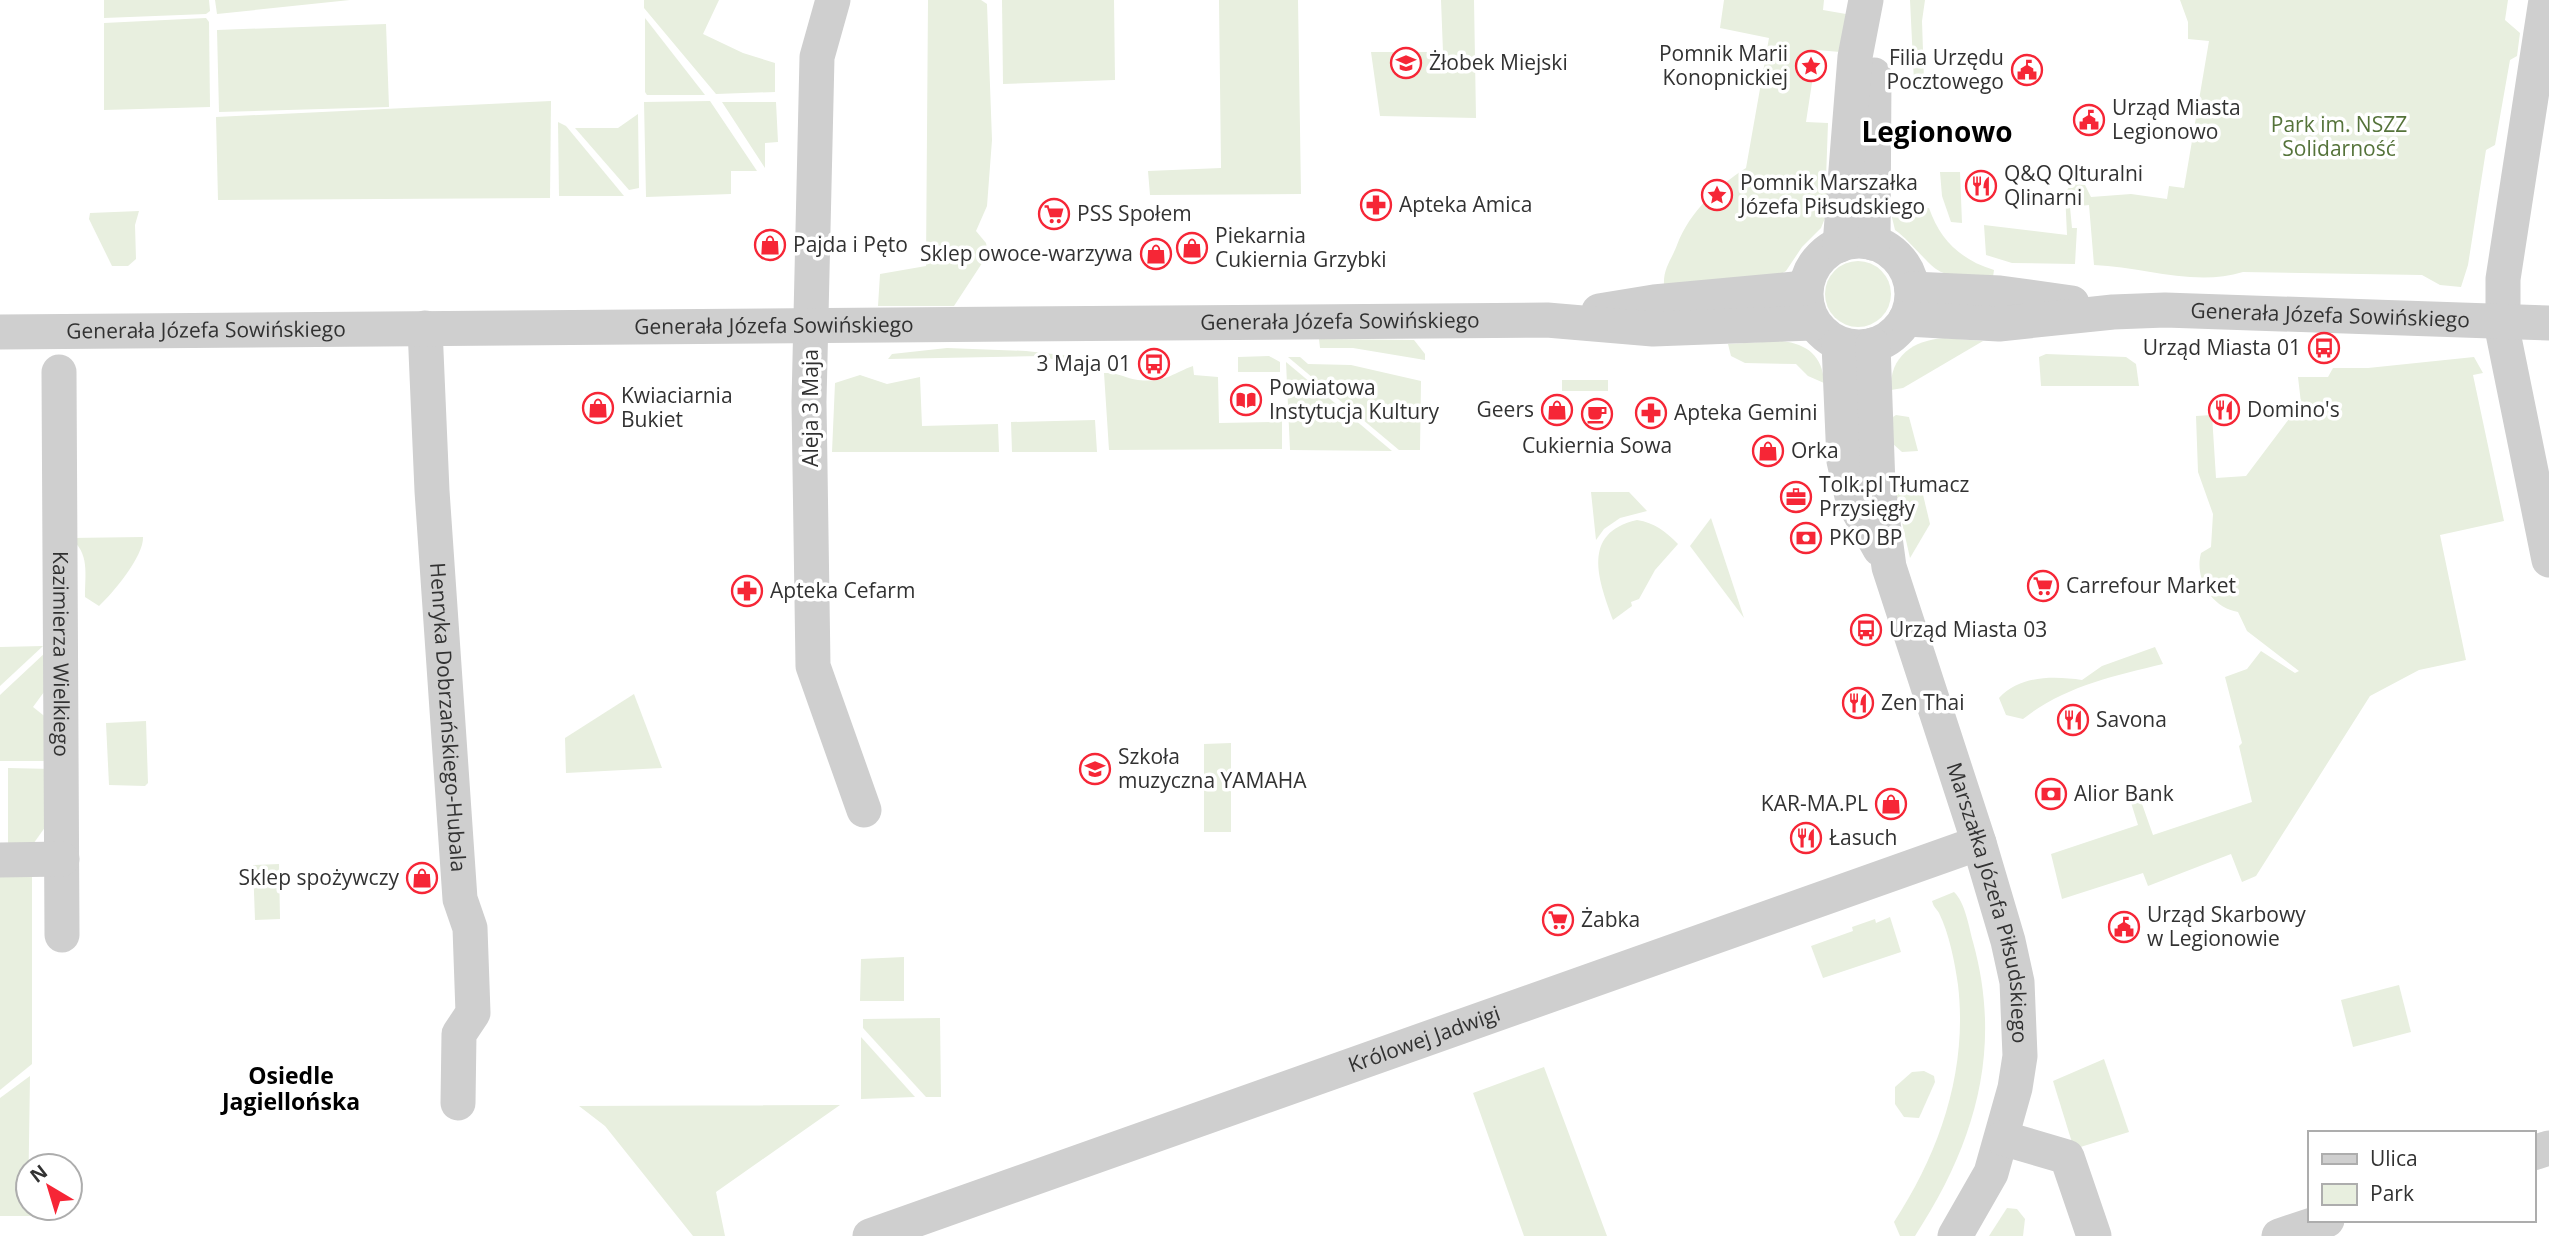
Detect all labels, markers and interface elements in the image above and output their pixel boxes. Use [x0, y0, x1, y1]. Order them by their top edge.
place label: Pomnik Marii Konopnickiej [1659, 39, 1788, 91]
place label: Filia Urzędu Pocztowego [1887, 43, 2004, 95]
school or university icon: Żłobek Miejski [1389, 46, 1423, 80]
place label: Żłobek Miejski [1429, 48, 1568, 76]
place icon: Pomnik Marii Konopnickiej [1794, 49, 1828, 83]
public building icon: Filia Urzędu Pocztowego [2010, 53, 2044, 87]
place label: Urząd Miasta Legionowo [2112, 93, 2241, 145]
public building icon: Urząd Miasta Legionowo [2072, 103, 2106, 137]
park label: Park im. NSZZ Solidarność [2271, 110, 2407, 162]
district label: Legionowo [1861, 112, 2013, 150]
place label: Q&Q Qlturalni Qlinarni [2004, 159, 2143, 211]
place label: Pomnik Marszałka Józefa Piłsudskiego [1738, 168, 1925, 220]
restaurant icon: Q&Q Qlturalni Qlinarni [1964, 169, 1998, 203]
place icon: Pomnik Marszałka Józefa Piłsudskiego [1700, 178, 1734, 212]
pharmacy icon: Apteka Amica [1359, 188, 1393, 222]
place label: Apteka Amica [1399, 190, 1532, 218]
supermarket icon: PSS Społem [1037, 197, 1071, 231]
place label: PSS Społem [1077, 199, 1192, 227]
place label: Piekarnia Cukiernia Grzybki [1215, 221, 1387, 273]
shop icon: Pajda i Pęto [753, 228, 787, 262]
place label: Pajda i Pęto [793, 230, 908, 258]
shop icon: Piekarnia Cukiernia Grzybki [1175, 231, 1209, 265]
shop icon: Sklep owoce-warzywa [1139, 237, 1173, 271]
place label: Sklep owoce-warzywa [920, 239, 1133, 267]
street label: Generała Józefa Sowińskiego [2190, 296, 2470, 333]
street label: Generała Józefa Sowińskiego [1200, 306, 1480, 336]
street label: Generała Józefa Sowińskiego [634, 310, 914, 340]
street label: Generała Józefa Sowińskiego [66, 314, 346, 344]
bus stop icon: Urząd Miasta 01 [2307, 331, 2341, 365]
place label: Urząd Miasta 01 [2143, 333, 2301, 361]
bus stop icon: 3 Maja 01 [1137, 347, 1171, 381]
street label: Aleja 3 Maja [796, 349, 824, 467]
place label: 3 Maja 01 [1037, 349, 1131, 377]
place label: Powiatowa Instytucja Kultury [1269, 373, 1440, 425]
place label: Kwiaciarnia Bukiet [621, 381, 733, 433]
library icon: Powiatowa Instytucja Kultury [1229, 383, 1263, 417]
shop icon: Kwiaciarnia Bukiet [581, 391, 615, 425]
shop icon: Geers [1540, 393, 1574, 427]
restaurant icon: Domino's [2207, 393, 2241, 427]
place label: Geers [1477, 395, 1534, 423]
place label: Domino's [2247, 395, 2340, 423]
pharmacy icon: Apteka Gemini [1634, 396, 1668, 430]
cafe icon: Cukiernia Sowa [1580, 397, 1614, 431]
place label: Apteka Gemini [1674, 398, 1818, 426]
place label: Cukiernia Sowa [1522, 431, 1672, 459]
shop icon: Orka [1751, 434, 1785, 468]
place label: Orka [1791, 436, 1839, 464]
place label: Tolk.pl Tłumacz Przysięgły [1819, 470, 1970, 522]
office icon: Tolk.pl Tłumacz Przysięgły [1779, 480, 1813, 514]
bank icon: PKO BP [1789, 521, 1823, 555]
place label: PKO BP [1829, 523, 1902, 551]
street label: Kazimierza Wielkiego [47, 551, 76, 757]
street label: Henryka Dobrzańskiego-Hubala [424, 562, 473, 873]
supermarket icon: Carrefour Market [2026, 569, 2060, 603]
place label: Carrefour Market [2066, 571, 2236, 599]
pharmacy icon: Apteka Cefarm [730, 574, 764, 608]
place label: Apteka Cefarm [770, 576, 915, 604]
bus stop icon: Urząd Miasta 03 [1849, 613, 1883, 647]
place label: Urząd Miasta 03 [1889, 615, 2047, 643]
restaurant icon: Zen Thai [1841, 686, 1875, 720]
place label: Zen Thai [1881, 688, 1965, 716]
restaurant icon: Savona [2056, 703, 2090, 737]
place label: Savona [2096, 705, 2167, 733]
place label: Szkoła muzyczna YAMAHA [1118, 742, 1307, 794]
school or university icon: Szkoła muzyczna YAMAHA [1078, 752, 1112, 786]
street label: Marszałka Józefa Piłsudskiego [1941, 759, 2034, 1044]
bank icon: Alior Bank [2034, 777, 2068, 811]
place label: Alior Bank [2074, 779, 2174, 807]
shop icon: KAR-MA.PL [1874, 787, 1908, 821]
place label: KAR-MA.PL [1761, 789, 1868, 817]
restaurant icon: Łasuch [1789, 821, 1823, 855]
place label: Łasuch [1829, 823, 1897, 851]
shop icon: Sklep spożywczy [405, 861, 439, 895]
place label: Sklep spożywczy [239, 863, 399, 891]
place label: Urząd Skarbowy w Legionowie [2147, 900, 2306, 952]
supermarket icon: Żabka [1541, 903, 1575, 937]
place label: Żabka [1581, 905, 1640, 933]
public building icon: Urząd Skarbowy w Legionowie [2107, 910, 2141, 944]
street label: Królowej Jadwigi [1344, 999, 1504, 1078]
district label: Osiedle Jagiellońska [220, 1059, 360, 1117]
legend [2308, 1131, 2535, 1222]
text: Ulica [2370, 1144, 2418, 1172]
north arrow [14, 1152, 84, 1222]
text: N [24, 1159, 53, 1189]
text: Park [2370, 1179, 2414, 1207]

